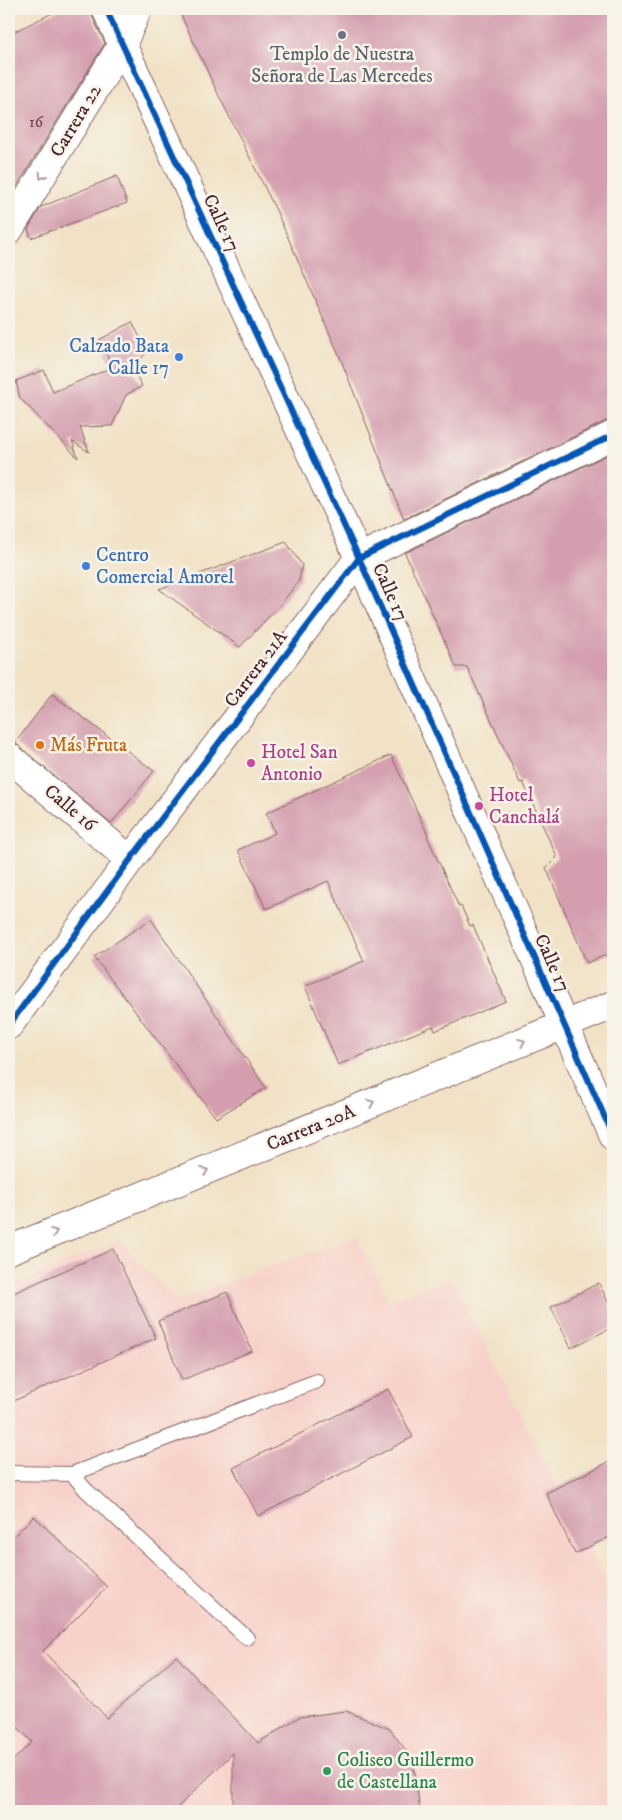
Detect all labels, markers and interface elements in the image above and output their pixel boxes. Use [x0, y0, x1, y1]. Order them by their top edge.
marker: Templo de Nuestra Señora de Las Mercedes [336, 29, 348, 41]
place label: Templo de Nuestra Señora de Las Mercedes [251, 43, 433, 88]
street label: Carrera 22 [45, 80, 107, 161]
house number: 16 [29, 112, 44, 132]
one-way arrow [39, 170, 49, 179]
street label: Calle 17 [198, 191, 244, 255]
place label: Calzado Bata Calle 17 [69, 335, 169, 380]
marker: Calzado Bata Calle 17 [173, 351, 185, 363]
place label: Centro Comercial Amorel [96, 544, 234, 589]
street label: Calle 17 [367, 559, 413, 625]
marker: Centro Comercial Amorel [80, 560, 92, 572]
street label: Carrera 21A [220, 625, 293, 712]
place label: Más Fruta [50, 734, 127, 757]
marker: Más Fruta [34, 739, 46, 751]
place label: Hotel San Antonio [261, 741, 338, 786]
marker: Hotel San Antonio [245, 757, 257, 769]
street label: Calle 16 [39, 780, 102, 837]
place label: Hotel Canchalá [489, 784, 560, 829]
marker: Hotel Canchalá [473, 800, 485, 812]
street label: Calle 17 [529, 930, 575, 996]
one-way arrow [517, 1038, 526, 1049]
street label: Carrera 20A [263, 1099, 360, 1156]
one-way arrow [366, 1099, 375, 1110]
one-way arrow [200, 1167, 208, 1177]
one-way arrow [49, 1228, 58, 1238]
place label: Coliseo Guillermo de Castellana [337, 1749, 474, 1794]
marker: Coliseo Guillermo de Castellana [321, 1765, 333, 1777]

